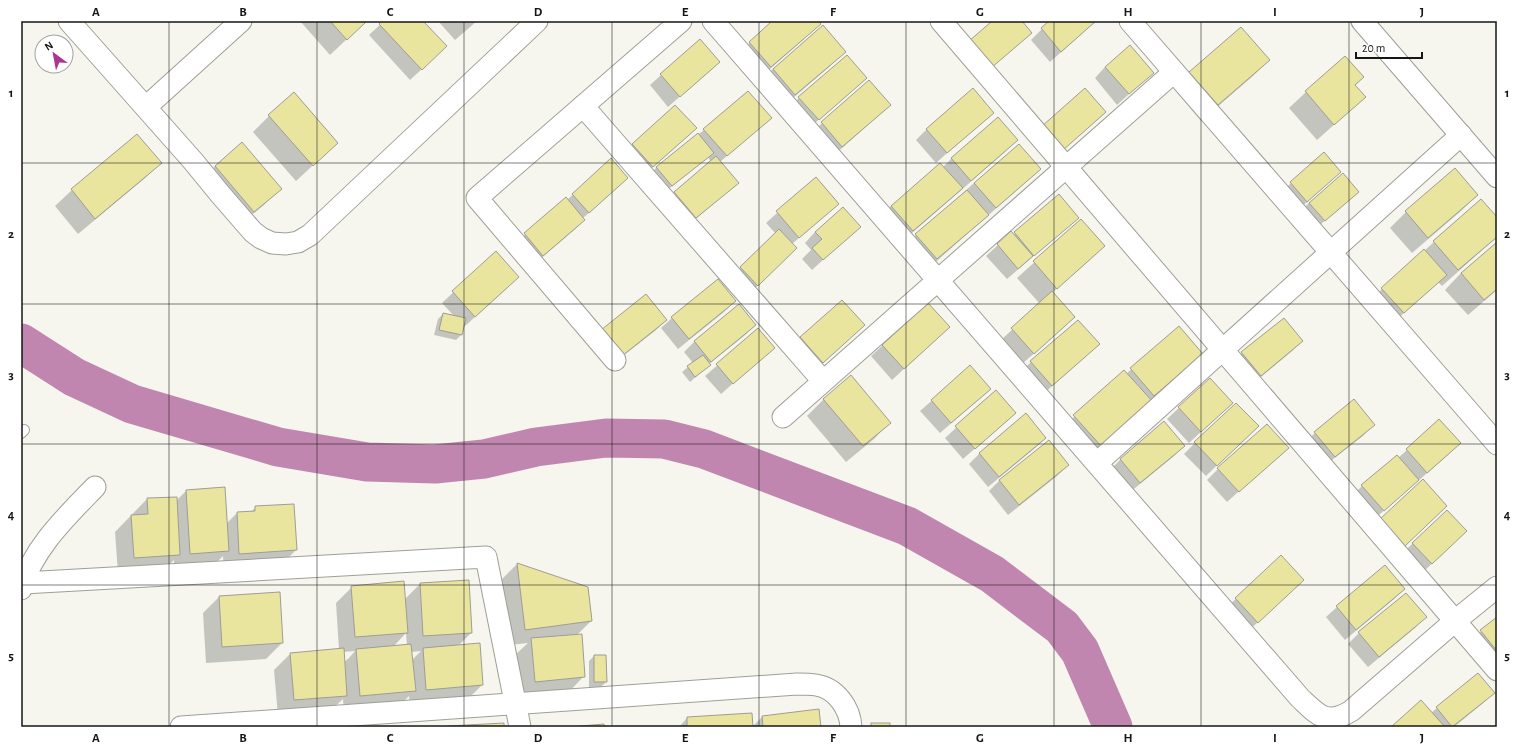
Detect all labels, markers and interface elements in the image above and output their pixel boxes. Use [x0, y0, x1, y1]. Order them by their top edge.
text: A [92, 6, 100, 19]
text: B [239, 6, 247, 19]
text: C [387, 6, 394, 19]
text: D [534, 6, 543, 19]
text: E [682, 6, 689, 19]
text: F [830, 6, 837, 19]
text: G [976, 6, 984, 19]
text: H [1123, 6, 1133, 19]
text: I [1273, 6, 1277, 19]
text: J [1420, 6, 1424, 19]
north arrow [34, 34, 74, 74]
scale bar [1356, 34, 1422, 60]
text: N [43, 39, 55, 53]
text: 20 m [1362, 42, 1385, 54]
text: 1 [9, 87, 13, 100]
text: 1 [1505, 87, 1509, 100]
text: 2 [8, 228, 14, 241]
text: 2 [1504, 228, 1510, 241]
text: 3 [8, 369, 14, 382]
text: 3 [1504, 369, 1510, 382]
text: 4 [8, 509, 15, 522]
text: 4 [1504, 509, 1511, 522]
text: 5 [8, 650, 14, 663]
text: 5 [1504, 650, 1510, 663]
text: A [92, 732, 100, 745]
text: B [239, 732, 247, 745]
text: C [387, 732, 394, 745]
text: D [534, 732, 543, 745]
text: E [682, 732, 689, 745]
text: F [830, 732, 837, 745]
text: G [976, 732, 984, 745]
text: H [1123, 732, 1133, 745]
text: I [1273, 732, 1277, 745]
text: J [1420, 732, 1424, 745]

